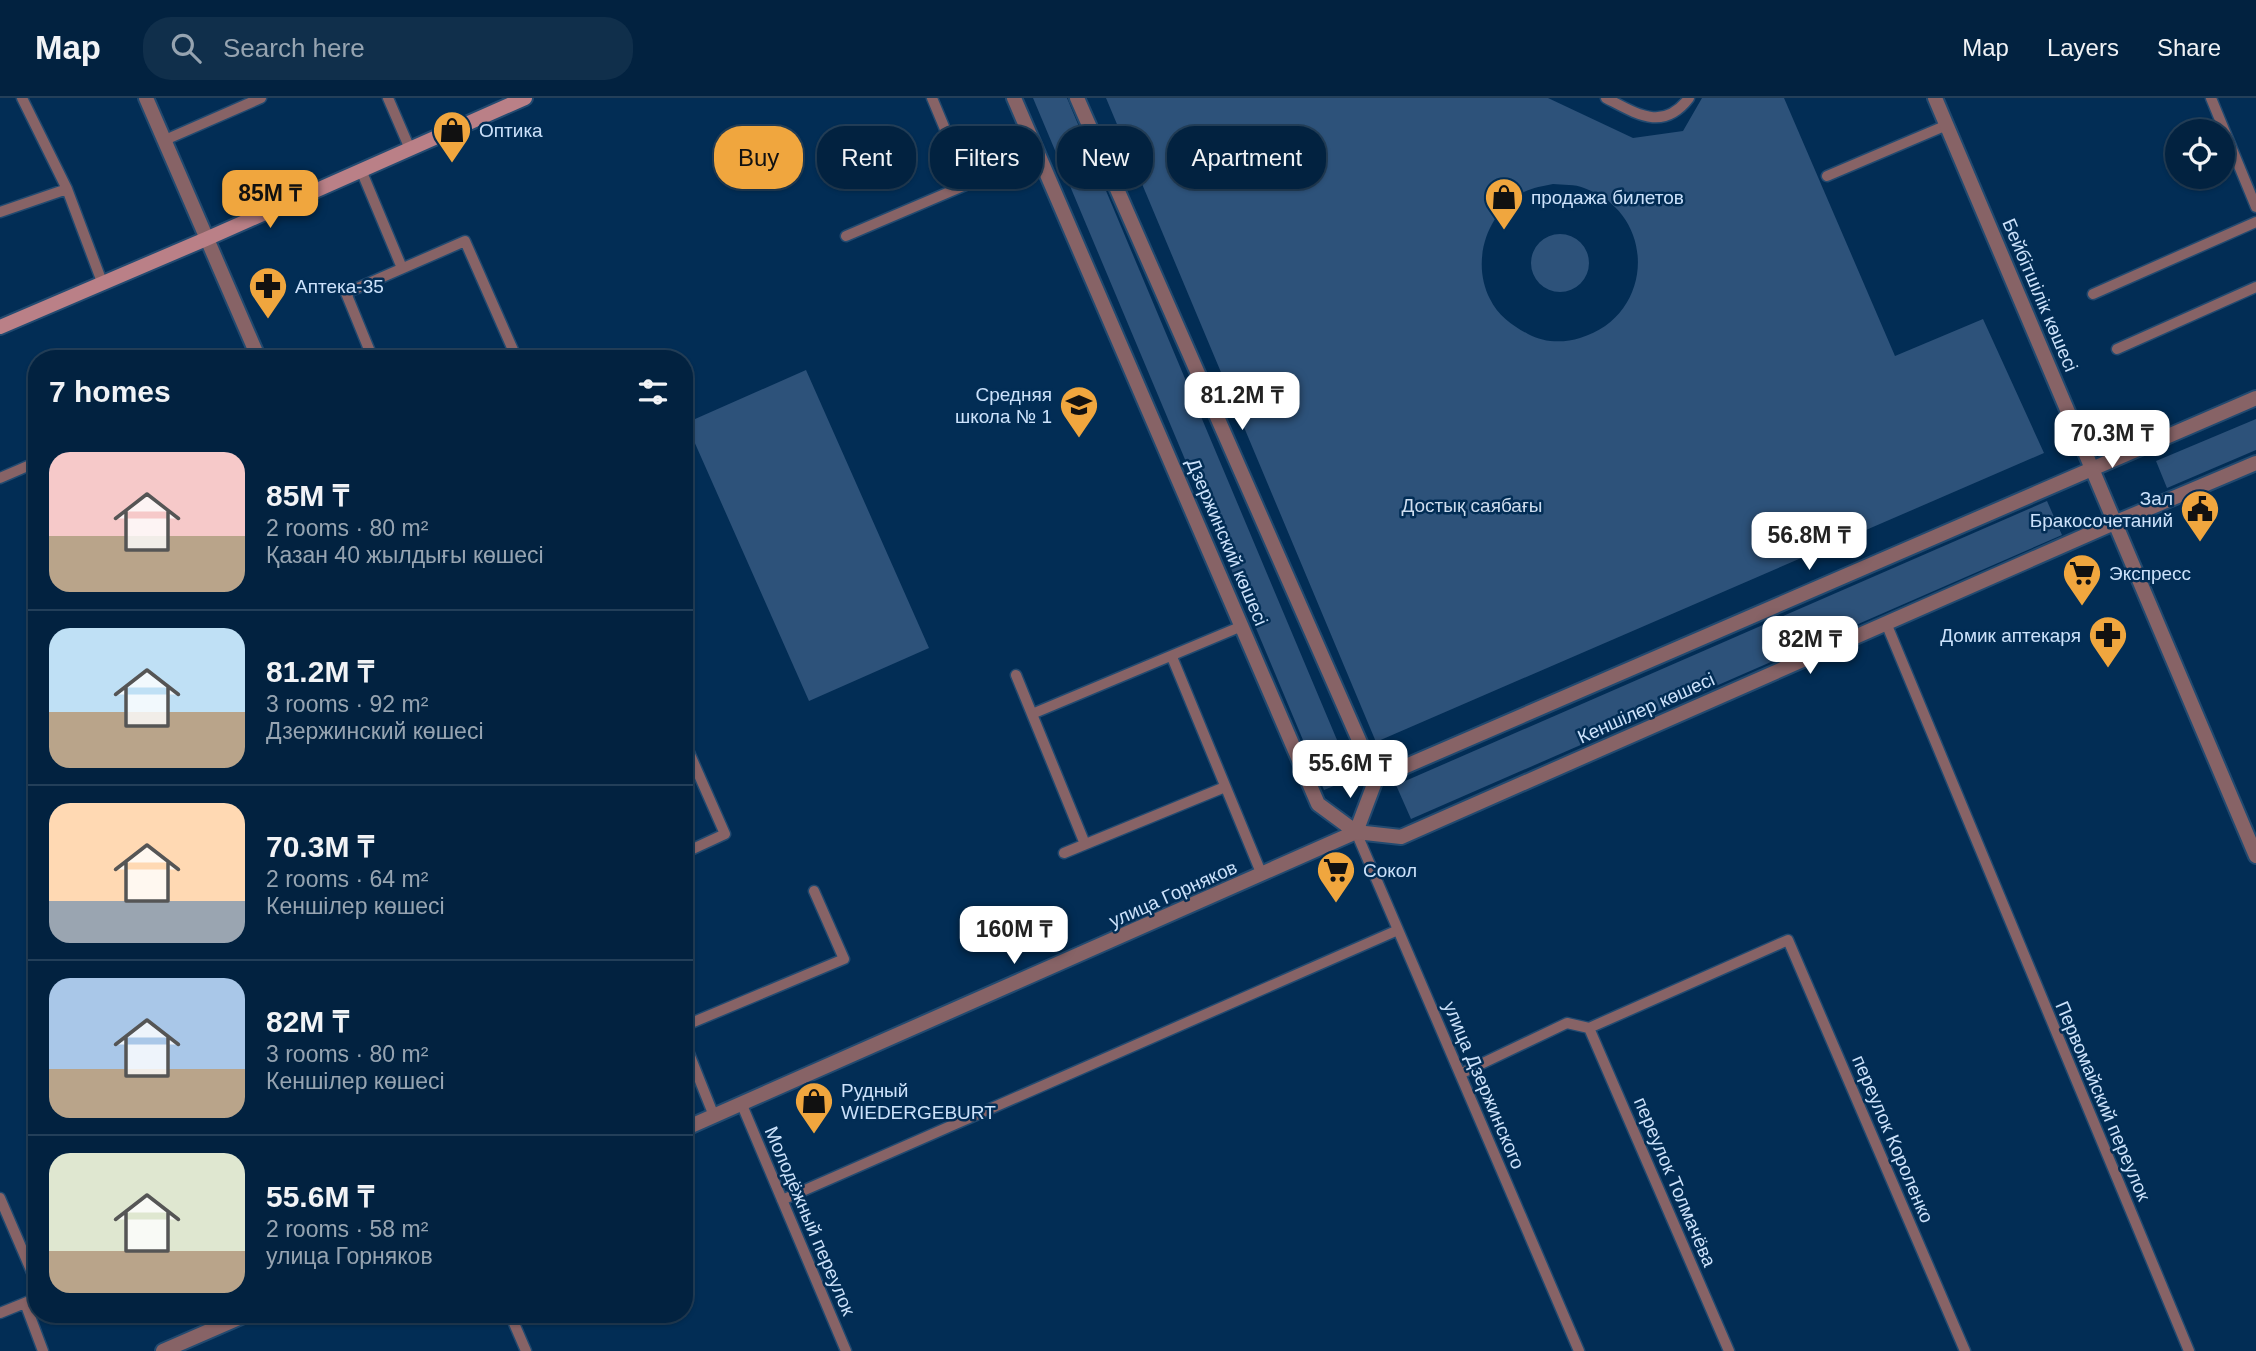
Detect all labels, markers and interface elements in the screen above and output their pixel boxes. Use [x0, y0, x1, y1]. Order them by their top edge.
search box [143, 17, 633, 80]
text: Map [35, 29, 101, 66]
icon: search [167, 29, 205, 67]
text: Search here [223, 33, 365, 63]
text: Map [1962, 34, 2009, 61]
text: Layers [2047, 34, 2119, 61]
text: Share [2157, 34, 2221, 61]
shop icon: Оптика [431, 109, 473, 164]
map controls [2165, 119, 2235, 189]
button: locate [2165, 119, 2235, 189]
place label: Оптика [479, 120, 543, 141]
chip: Buy [714, 126, 803, 189]
chip: Rent [817, 126, 916, 189]
chip: Filters [930, 126, 1043, 189]
chip: New [1057, 126, 1153, 189]
chip: Apartment [1167, 126, 1326, 189]
pin: 85M ₸ [221, 170, 319, 230]
shop icon: продажа билетов [1483, 176, 1525, 231]
text: 85M ₸ [238, 180, 302, 206]
place label: продажа билетов [1531, 187, 1684, 208]
street label: Бейбітшілік көшесі [1998, 215, 2082, 375]
pharmacy icon: Аптека-35 [247, 265, 289, 320]
place label: Аптека-35 [295, 276, 384, 297]
pin: 81.2M ₸ [1177, 372, 1307, 432]
icon: filters [634, 373, 672, 411]
text: 7 homes [49, 375, 171, 408]
text: 81.2M ₸ [1201, 382, 1283, 408]
place label: Средняя школа № 1 [955, 384, 1052, 427]
school or university icon: Средняя школа № 1 [1058, 384, 1100, 439]
pin: 70.3M ₸ [2047, 410, 2177, 470]
text: 70.3M ₸ [2071, 420, 2153, 446]
street label: Дзержинский көшесі [1182, 455, 1272, 629]
text: 85M ₸ [266, 479, 349, 512]
icon: home [105, 480, 189, 564]
place label: Зал Бракосочетаний [2030, 488, 2173, 531]
public building icon: Зал Бракосочетаний [2179, 488, 2221, 543]
park label: Достық саябағы [1401, 495, 1543, 516]
pin: 56.8M ₸ [1744, 512, 1874, 572]
text: 2 rooms · 80 m² [266, 515, 428, 541]
text: 56.8M ₸ [1768, 522, 1850, 548]
text: Қазан 40 жылдығы көшесі [266, 542, 544, 568]
supermarket icon: Экспресс [2061, 552, 2103, 607]
place label: Экспресс [2109, 563, 2191, 584]
pharmacy icon: Домик аптекаря [2087, 614, 2129, 669]
pin: 82M ₸ [1761, 616, 1859, 676]
place label: Домик аптекаря [1940, 625, 2081, 646]
text: 82M ₸ [1778, 626, 1842, 652]
text: 81.2M ₸ [266, 655, 374, 688]
icon: home [105, 656, 189, 740]
street label: Кеншілер көшесі [1574, 668, 1718, 748]
text: 3 rooms · 92 m² [266, 691, 428, 717]
text: Дзержинский көшесі [266, 718, 484, 744]
pin: 55.6M ₸ [1285, 740, 1415, 800]
text: 55.6M ₸ [1309, 750, 1391, 776]
text: 70.3M ₸ [266, 830, 374, 863]
icon: home [105, 831, 189, 915]
supermarket icon: Сокол [1315, 849, 1357, 904]
street label: улица Горняков [1106, 856, 1240, 932]
place label: Сокол [1363, 860, 1417, 881]
text: 2 rooms · 64 m² [266, 866, 428, 892]
text: Кеншілер көшесі [266, 893, 445, 919]
pin: 160M ₸ [957, 906, 1071, 966]
text: 160M ₸ [976, 916, 1052, 942]
street label: улица Дзержинского [1439, 998, 1529, 1172]
street label: Первомайский переулок [2051, 998, 2155, 1205]
text: 82M ₸ [266, 1005, 349, 1038]
icon: home [105, 1006, 189, 1090]
text: 3 rooms · 80 m² [266, 1041, 428, 1067]
street label: переулок Короленко [1848, 1052, 1938, 1226]
text: Кеншілер көшесі [266, 1068, 445, 1094]
shop icon: Рудный WIEDERGEBURT [793, 1080, 835, 1135]
place label: Рудный WIEDERGEBURT [841, 1080, 996, 1123]
street label: переулок Толмачёва [1630, 1094, 1720, 1270]
street label: Молодёжный переулок [761, 1123, 860, 1319]
text: 55.6M ₸ [266, 1180, 374, 1213]
icon: home [105, 1181, 189, 1265]
text: 2 rooms · 58 m² [266, 1216, 428, 1242]
text: улица Горняков [266, 1243, 433, 1269]

